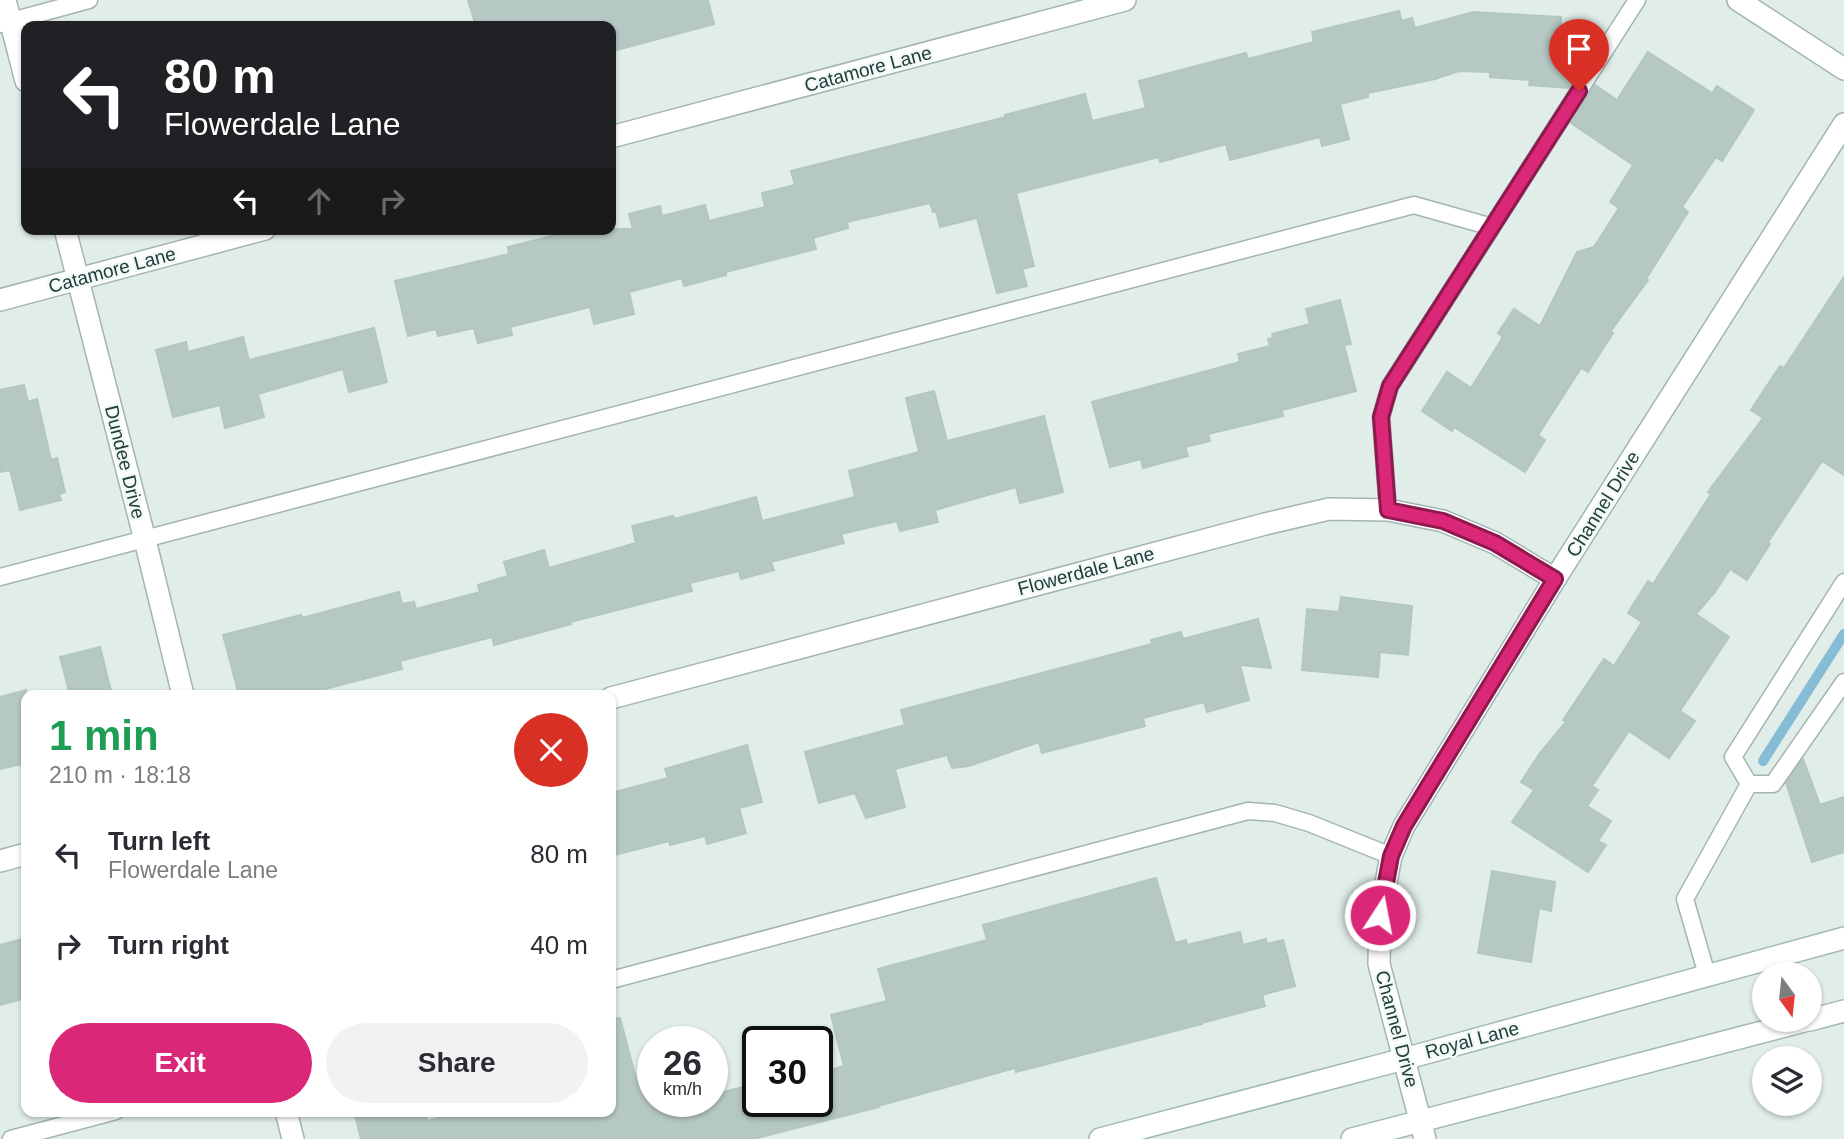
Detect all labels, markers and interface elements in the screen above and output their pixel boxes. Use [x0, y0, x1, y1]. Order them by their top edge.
pin [1549, 19, 1609, 91]
icon: arrive [1560, 30, 1598, 68]
street label: Catamore Lane [802, 42, 934, 96]
icon: left [49, 49, 140, 140]
text: 80 m [164, 49, 276, 103]
text: Flowerdale Lane [164, 106, 401, 142]
icon: left [227, 182, 265, 220]
icon: ahead [300, 182, 338, 220]
icon: right [373, 182, 411, 220]
street label: Catamore Lane [46, 243, 178, 297]
street label: Dundee Drive [101, 403, 149, 521]
street label: Channel Drive [1562, 447, 1644, 561]
street label: Flowerdale Lane [1015, 543, 1157, 599]
text: 1 min [49, 712, 159, 759]
button: close [514, 713, 588, 787]
text: 210 m · 18:18 [49, 762, 191, 788]
text: Turn left [108, 826, 210, 856]
icon: left [49, 836, 87, 874]
text: 80 m [530, 839, 588, 869]
text: Flowerdale Lane [108, 857, 278, 883]
position arrow [1343, 878, 1417, 952]
icon: right [49, 927, 87, 965]
text: Turn right [108, 930, 229, 960]
text: 40 m [530, 930, 588, 960]
north arrow [1752, 962, 1822, 1032]
map controls [1752, 962, 1822, 1116]
street label: Channel Drive [1371, 968, 1423, 1090]
street label: Royal Lane [1423, 1017, 1521, 1063]
button: Exit [49, 1023, 312, 1103]
button: Share [326, 1023, 588, 1103]
speed limit sign: 30 [742, 1026, 833, 1117]
text: 26 [663, 1043, 702, 1082]
button: layers [1752, 1046, 1822, 1116]
text: km/h [663, 1079, 702, 1099]

